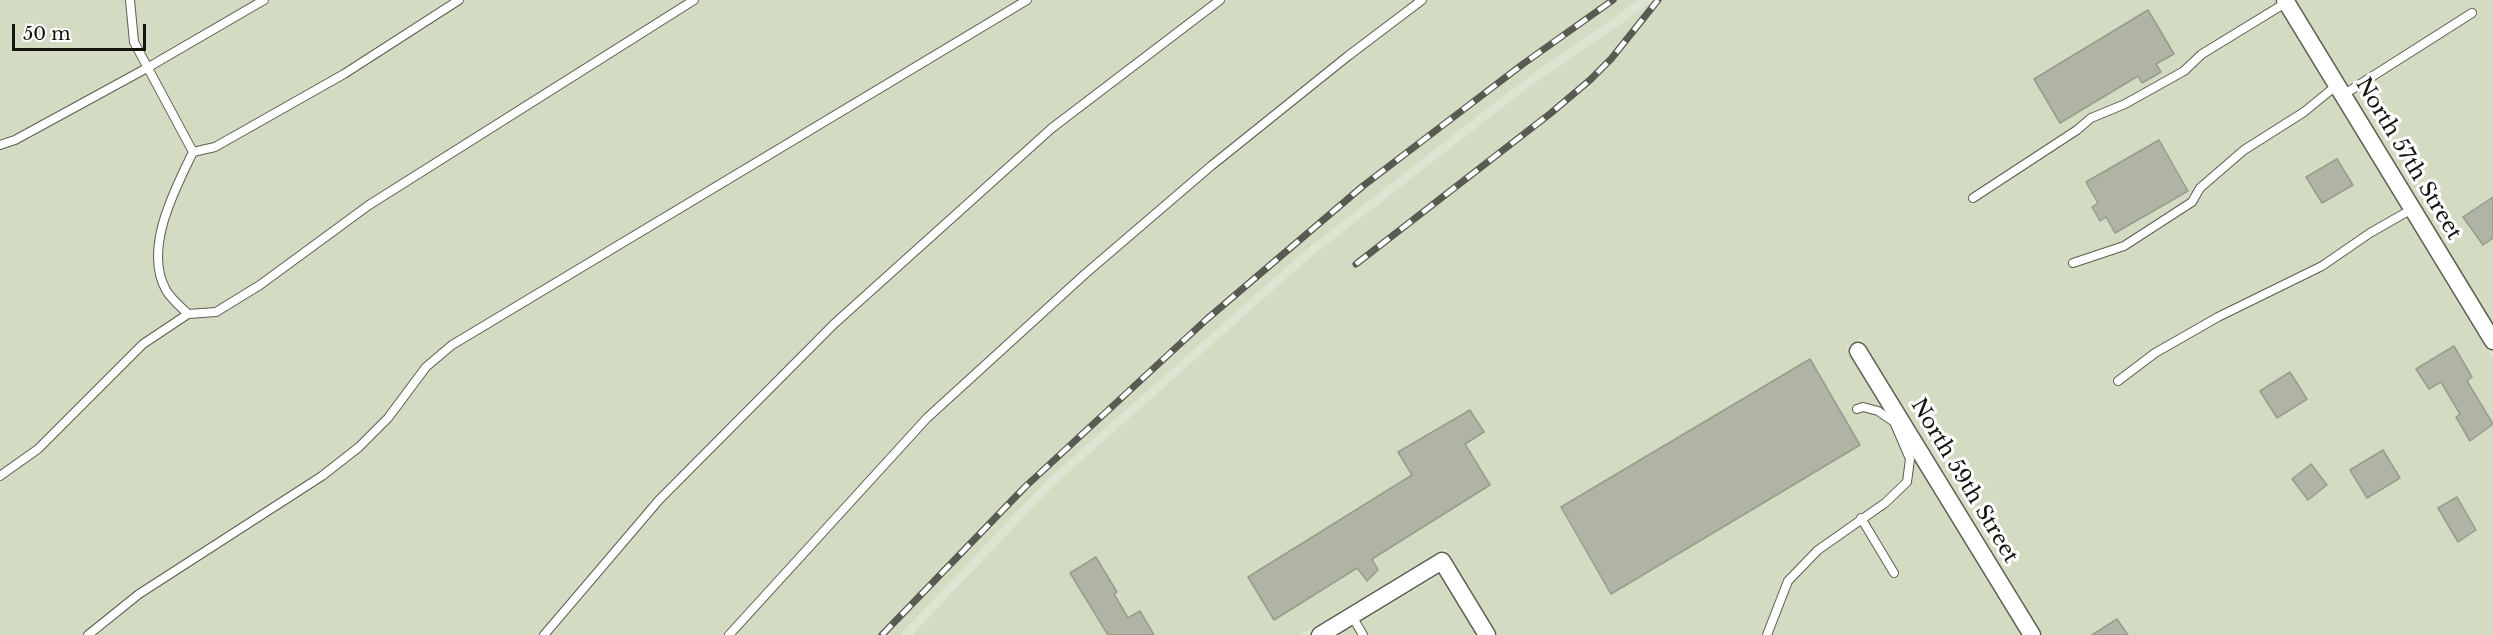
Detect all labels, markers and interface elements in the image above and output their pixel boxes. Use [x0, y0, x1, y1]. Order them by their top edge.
scale bar [15, 12, 148, 50]
text: 50 m [23, 23, 71, 45]
street label: North 57th Street [2350, 73, 2466, 245]
street label: North 59th Street [1905, 394, 2023, 568]

